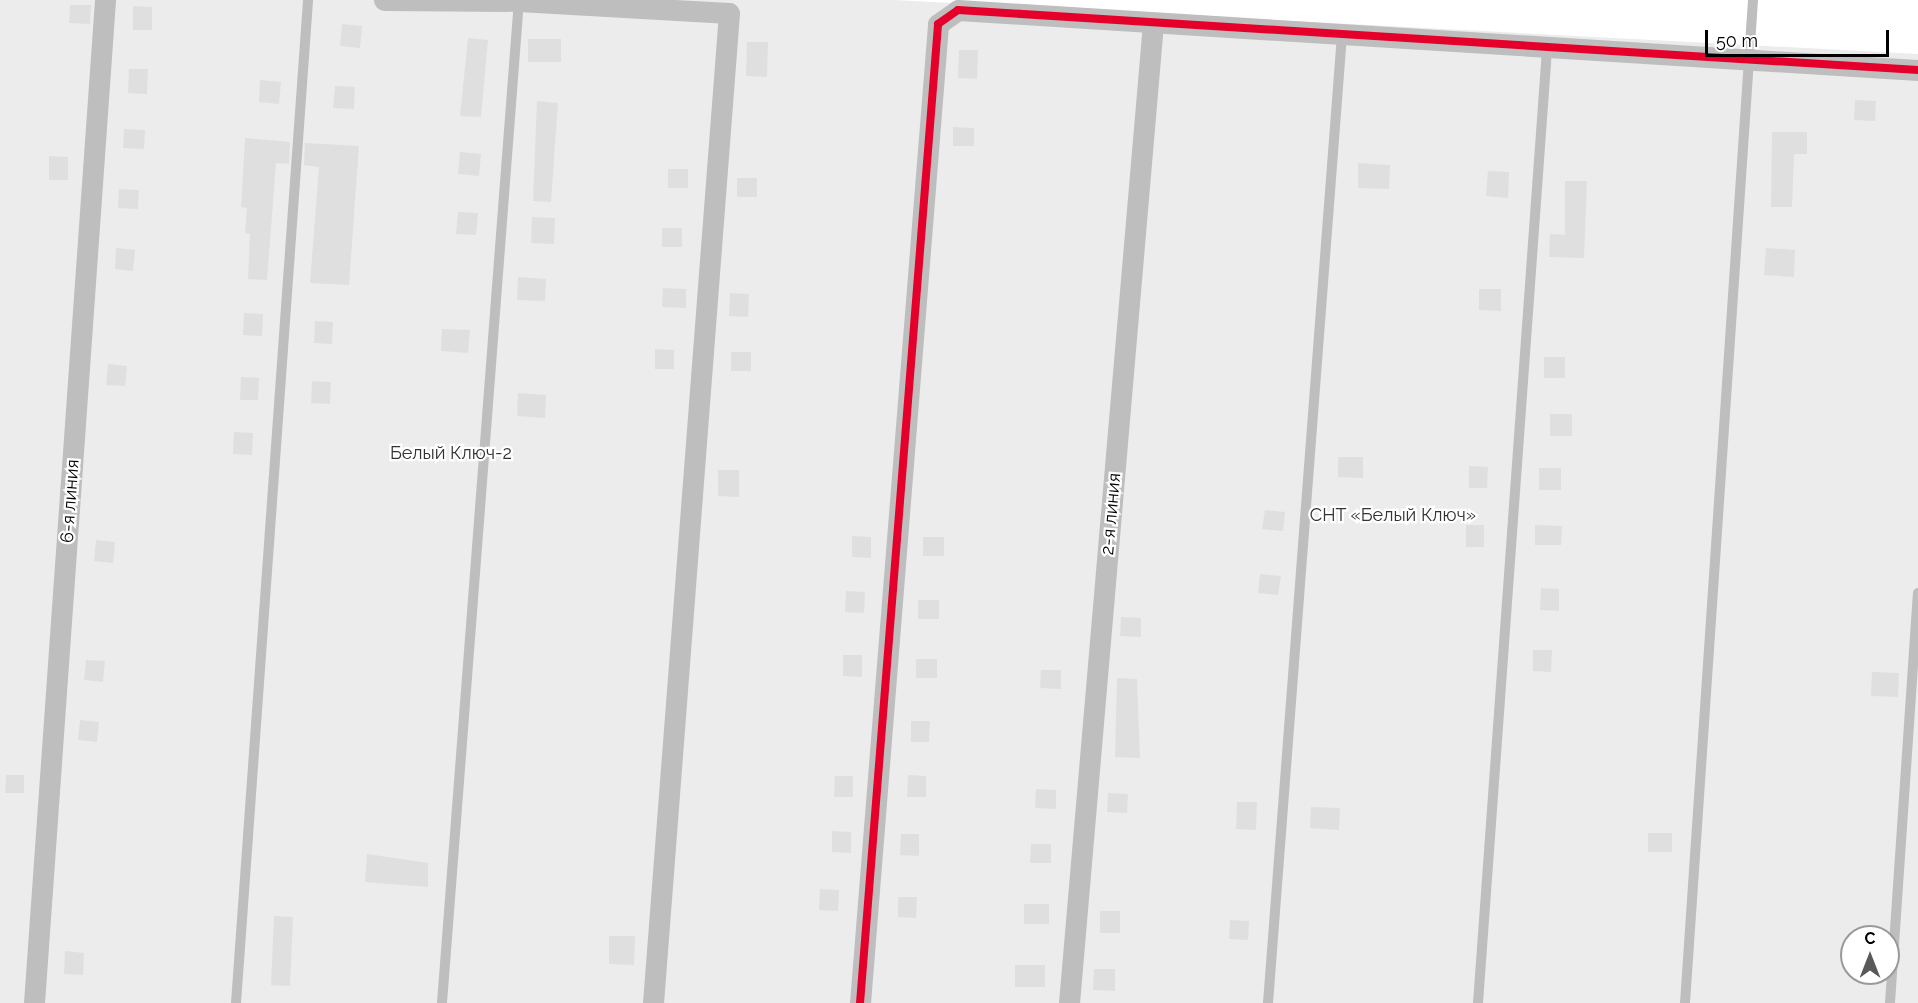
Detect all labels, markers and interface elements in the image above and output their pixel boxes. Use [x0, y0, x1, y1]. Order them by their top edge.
scale bar [1708, 18, 1892, 56]
text: 50 m [1716, 30, 1758, 51]
park label: Белый Ключ-2 [390, 442, 512, 464]
street label: 6-я линия [56, 458, 84, 544]
street label: 2-я линия [1097, 472, 1125, 556]
park label: СНТ «Белый Ключ» [1310, 504, 1476, 526]
north arrow [1840, 925, 1900, 985]
text: С [1865, 929, 1875, 948]

